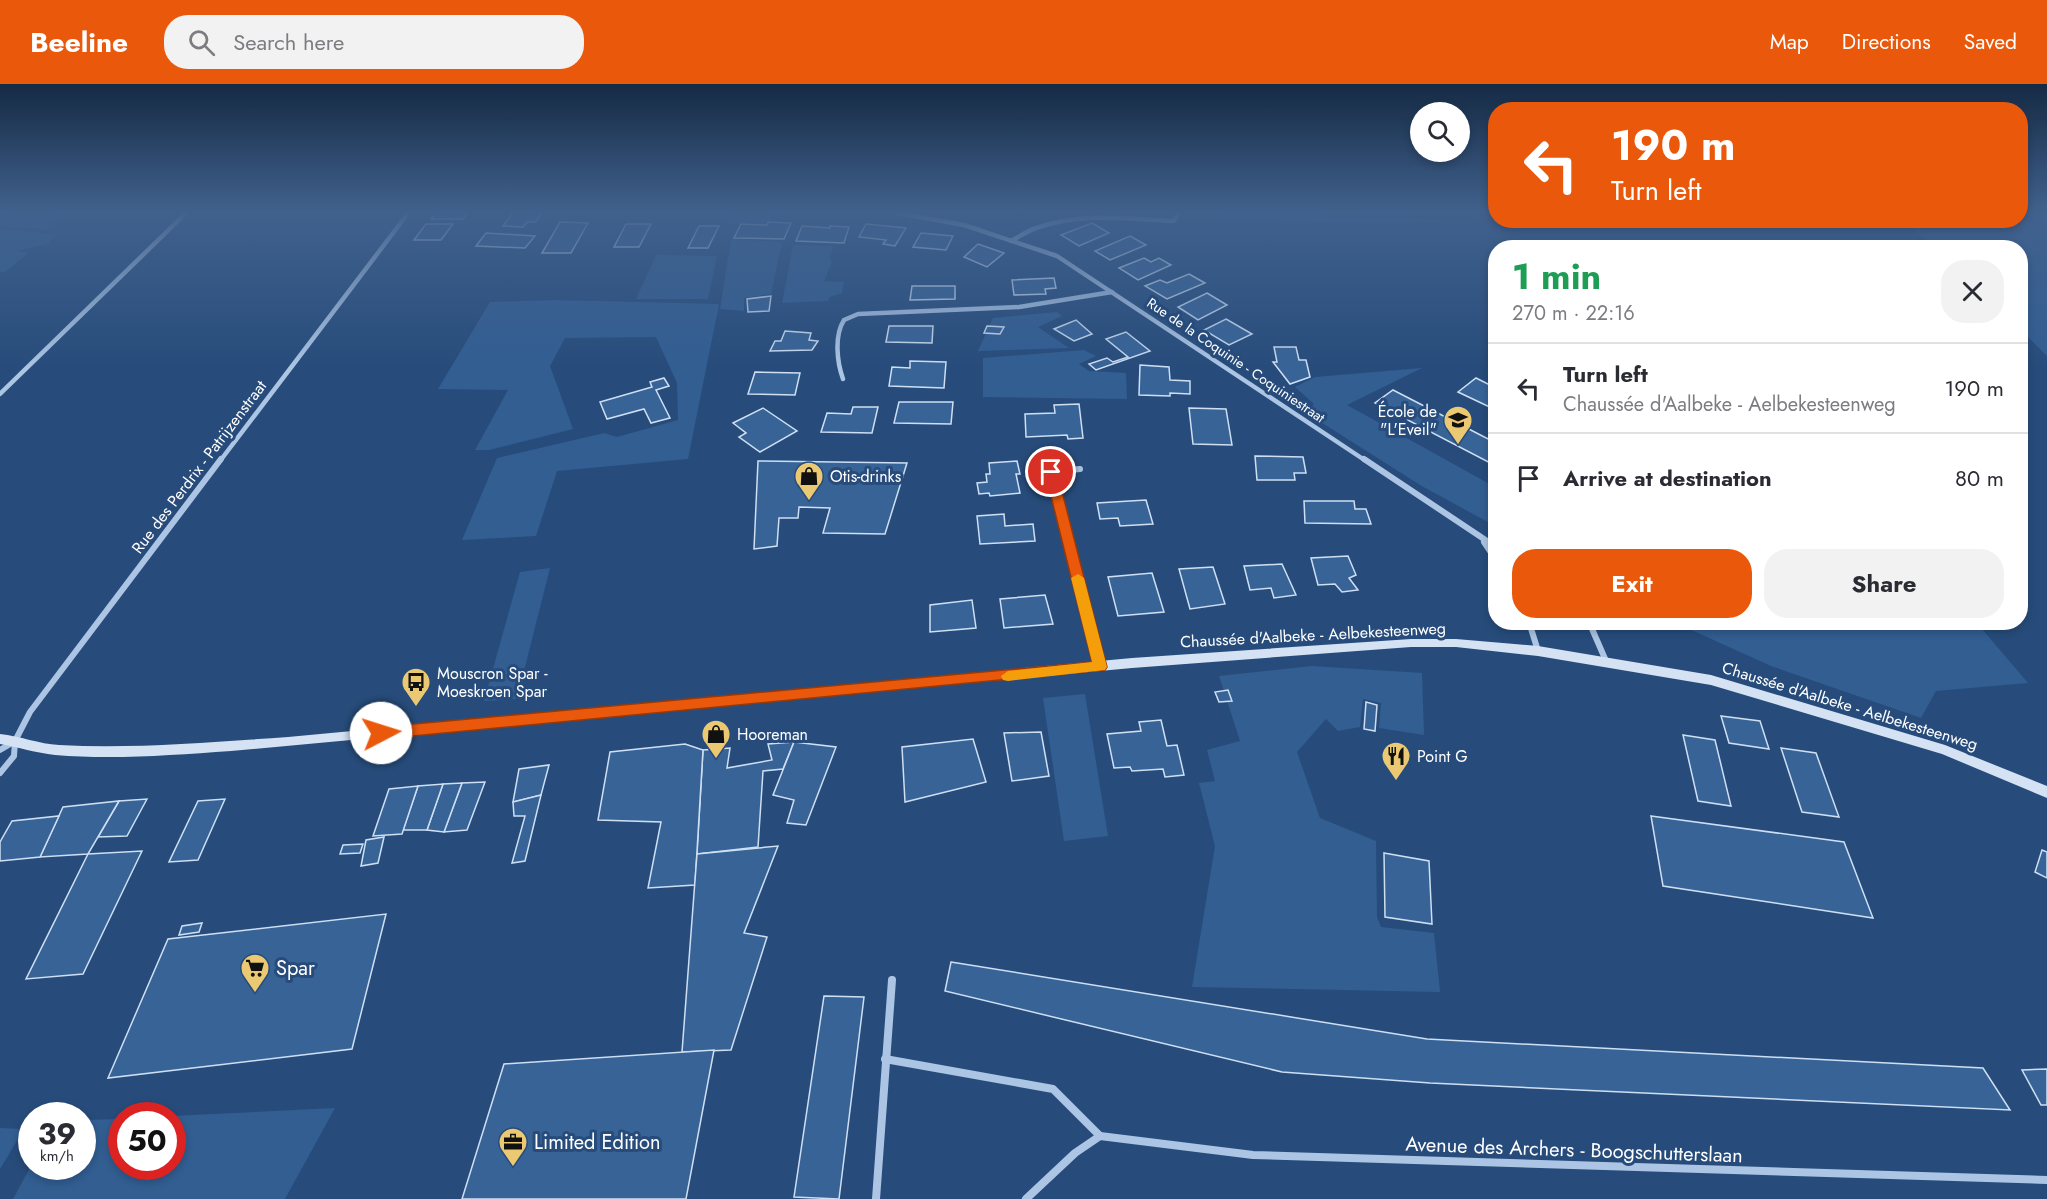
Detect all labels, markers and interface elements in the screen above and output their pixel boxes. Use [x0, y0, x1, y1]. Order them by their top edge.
search box [164, 15, 584, 69]
text: Beeline [30, 22, 128, 63]
icon: search [185, 26, 218, 59]
text: Search here [233, 26, 344, 58]
text: Map [1770, 27, 1809, 57]
text: Directions [1842, 27, 1931, 57]
text: Saved [1964, 27, 2017, 57]
map controls [1410, 102, 1470, 162]
button: search [1410, 102, 1470, 162]
text: 190 m [1611, 115, 1735, 176]
icon: left [1512, 126, 1590, 204]
text: Turn left [1611, 171, 1701, 210]
text: 1 min [1512, 250, 1601, 302]
button: close [1941, 260, 2004, 323]
street label: Rue de la Coquinie - Coquiniestraat [1143, 293, 1330, 428]
text: 270 m · 22:16 [1512, 299, 1635, 328]
text: Turn left [1563, 358, 1648, 390]
icon: left [1512, 372, 1545, 405]
text: 190 m [1944, 372, 2004, 404]
street label: Rue des Perdrix - Patrijzenstraat [126, 375, 272, 558]
text: Chaussée d'Aalbeke - Aelbekesteenweg [1563, 390, 1896, 419]
place label: École de "L'Eveil" [1378, 400, 1437, 441]
school or university icon: École de "L'Eveil" [1442, 404, 1474, 446]
pin [1025, 446, 1076, 497]
icon: arrive [1034, 455, 1067, 488]
shop icon: Otis-drinks [793, 460, 825, 502]
icon: arrive [1512, 462, 1545, 495]
text: Arrive at destination [1563, 462, 1772, 494]
text: 80 m [1955, 462, 2004, 494]
place label: Otis-drinks [830, 465, 901, 488]
button: Exit [1512, 549, 1752, 618]
button: Share [1764, 549, 2004, 618]
street label: Chaussée d'Aalbeke - Aelbekesteenweg [1179, 617, 1447, 653]
street label: Chaussée d'Aalbeke - Aelbekesteenweg [1719, 656, 1981, 756]
place label: Mouscron Spar - Moeskroen Spar [437, 662, 548, 703]
bus stop icon: Mouscron Spar - Moeskroen Spar [400, 666, 432, 708]
position arrow [349, 701, 413, 765]
shop icon: Hooreman [700, 718, 732, 760]
place label: Hooreman [737, 723, 808, 746]
restaurant icon: Point G [1380, 740, 1412, 782]
place label: Point G [1417, 745, 1468, 768]
supermarket icon: Spar [239, 952, 271, 994]
place label: Spar [276, 954, 315, 983]
speed limit sign: 50 [108, 1102, 186, 1180]
text: 39 [38, 1112, 76, 1155]
office icon: Limited Edition [497, 1126, 529, 1168]
place label: Limited Edition [534, 1128, 661, 1157]
street label: Avenue des Archers - Boogschutterslaan [1405, 1130, 1743, 1170]
text: km/h [40, 1145, 74, 1167]

